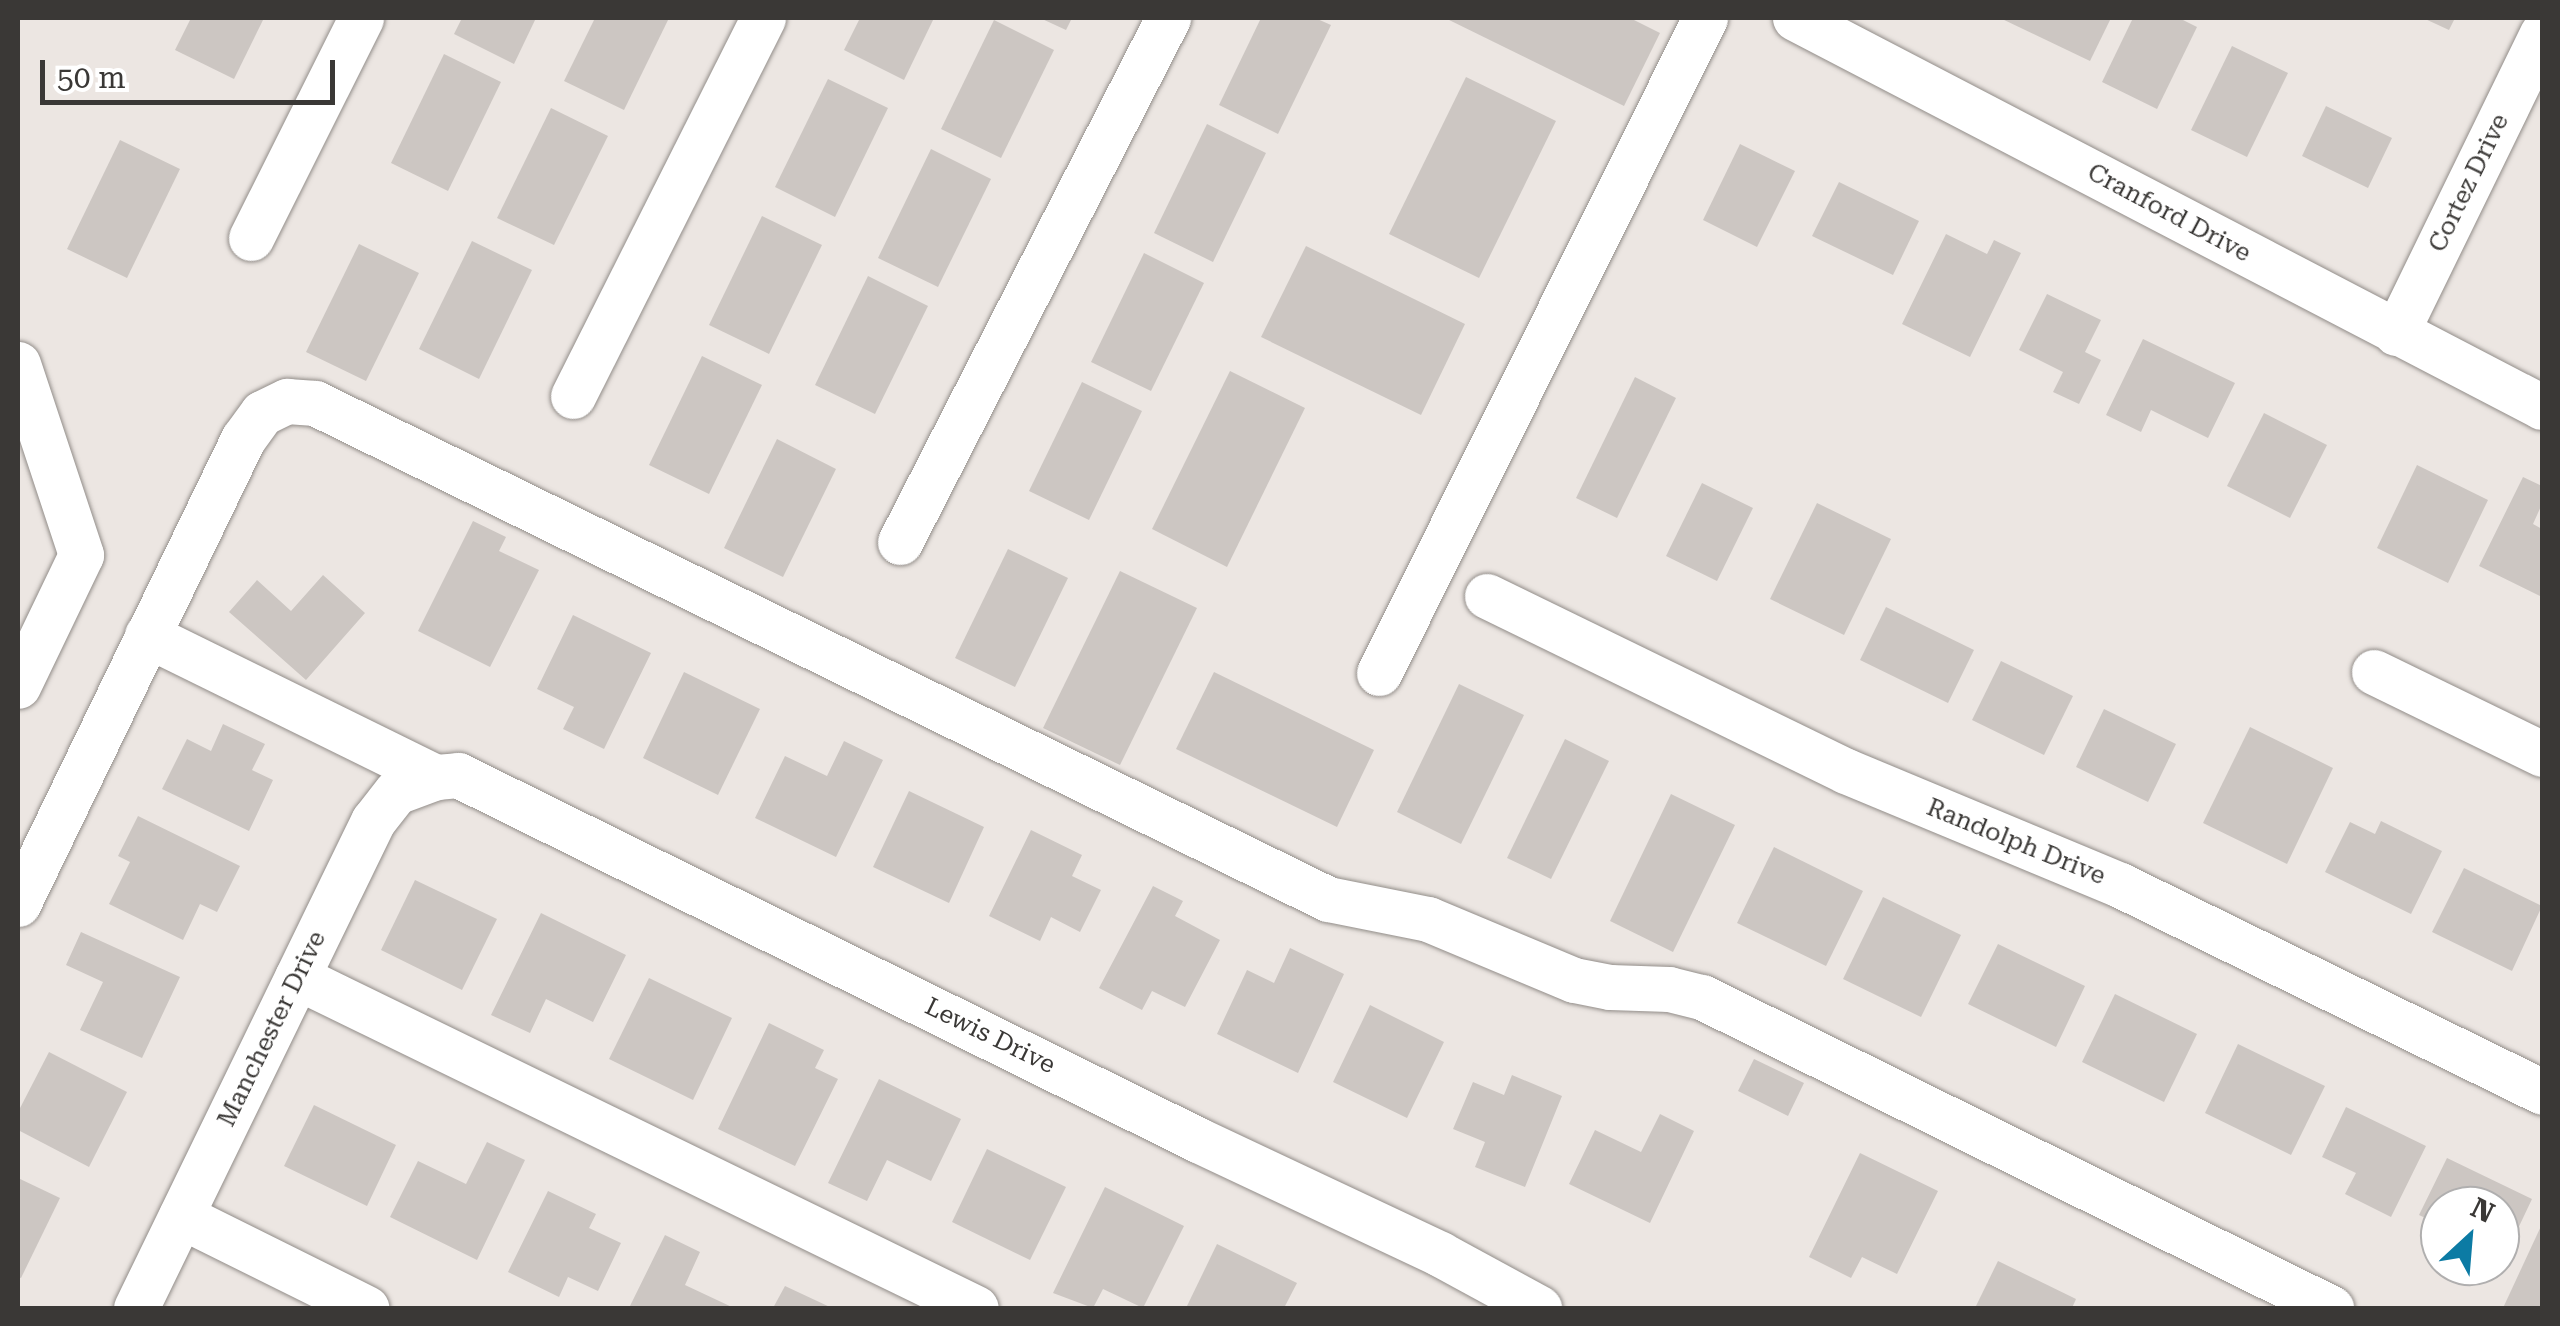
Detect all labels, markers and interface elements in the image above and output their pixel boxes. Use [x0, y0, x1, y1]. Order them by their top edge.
scale bar [45, 40, 340, 102]
text: 50 m [57, 60, 126, 95]
street label: Cortez Drive [2423, 109, 2515, 257]
street label: Cranford Drive [2082, 157, 2256, 269]
street label: Randolph Drive [1922, 793, 2110, 891]
street label: Manchester Drive [212, 926, 332, 1132]
street label: Lewis Drive [920, 992, 1060, 1080]
north arrow [2420, 1186, 2520, 1286]
text: N [2466, 1191, 2499, 1230]

